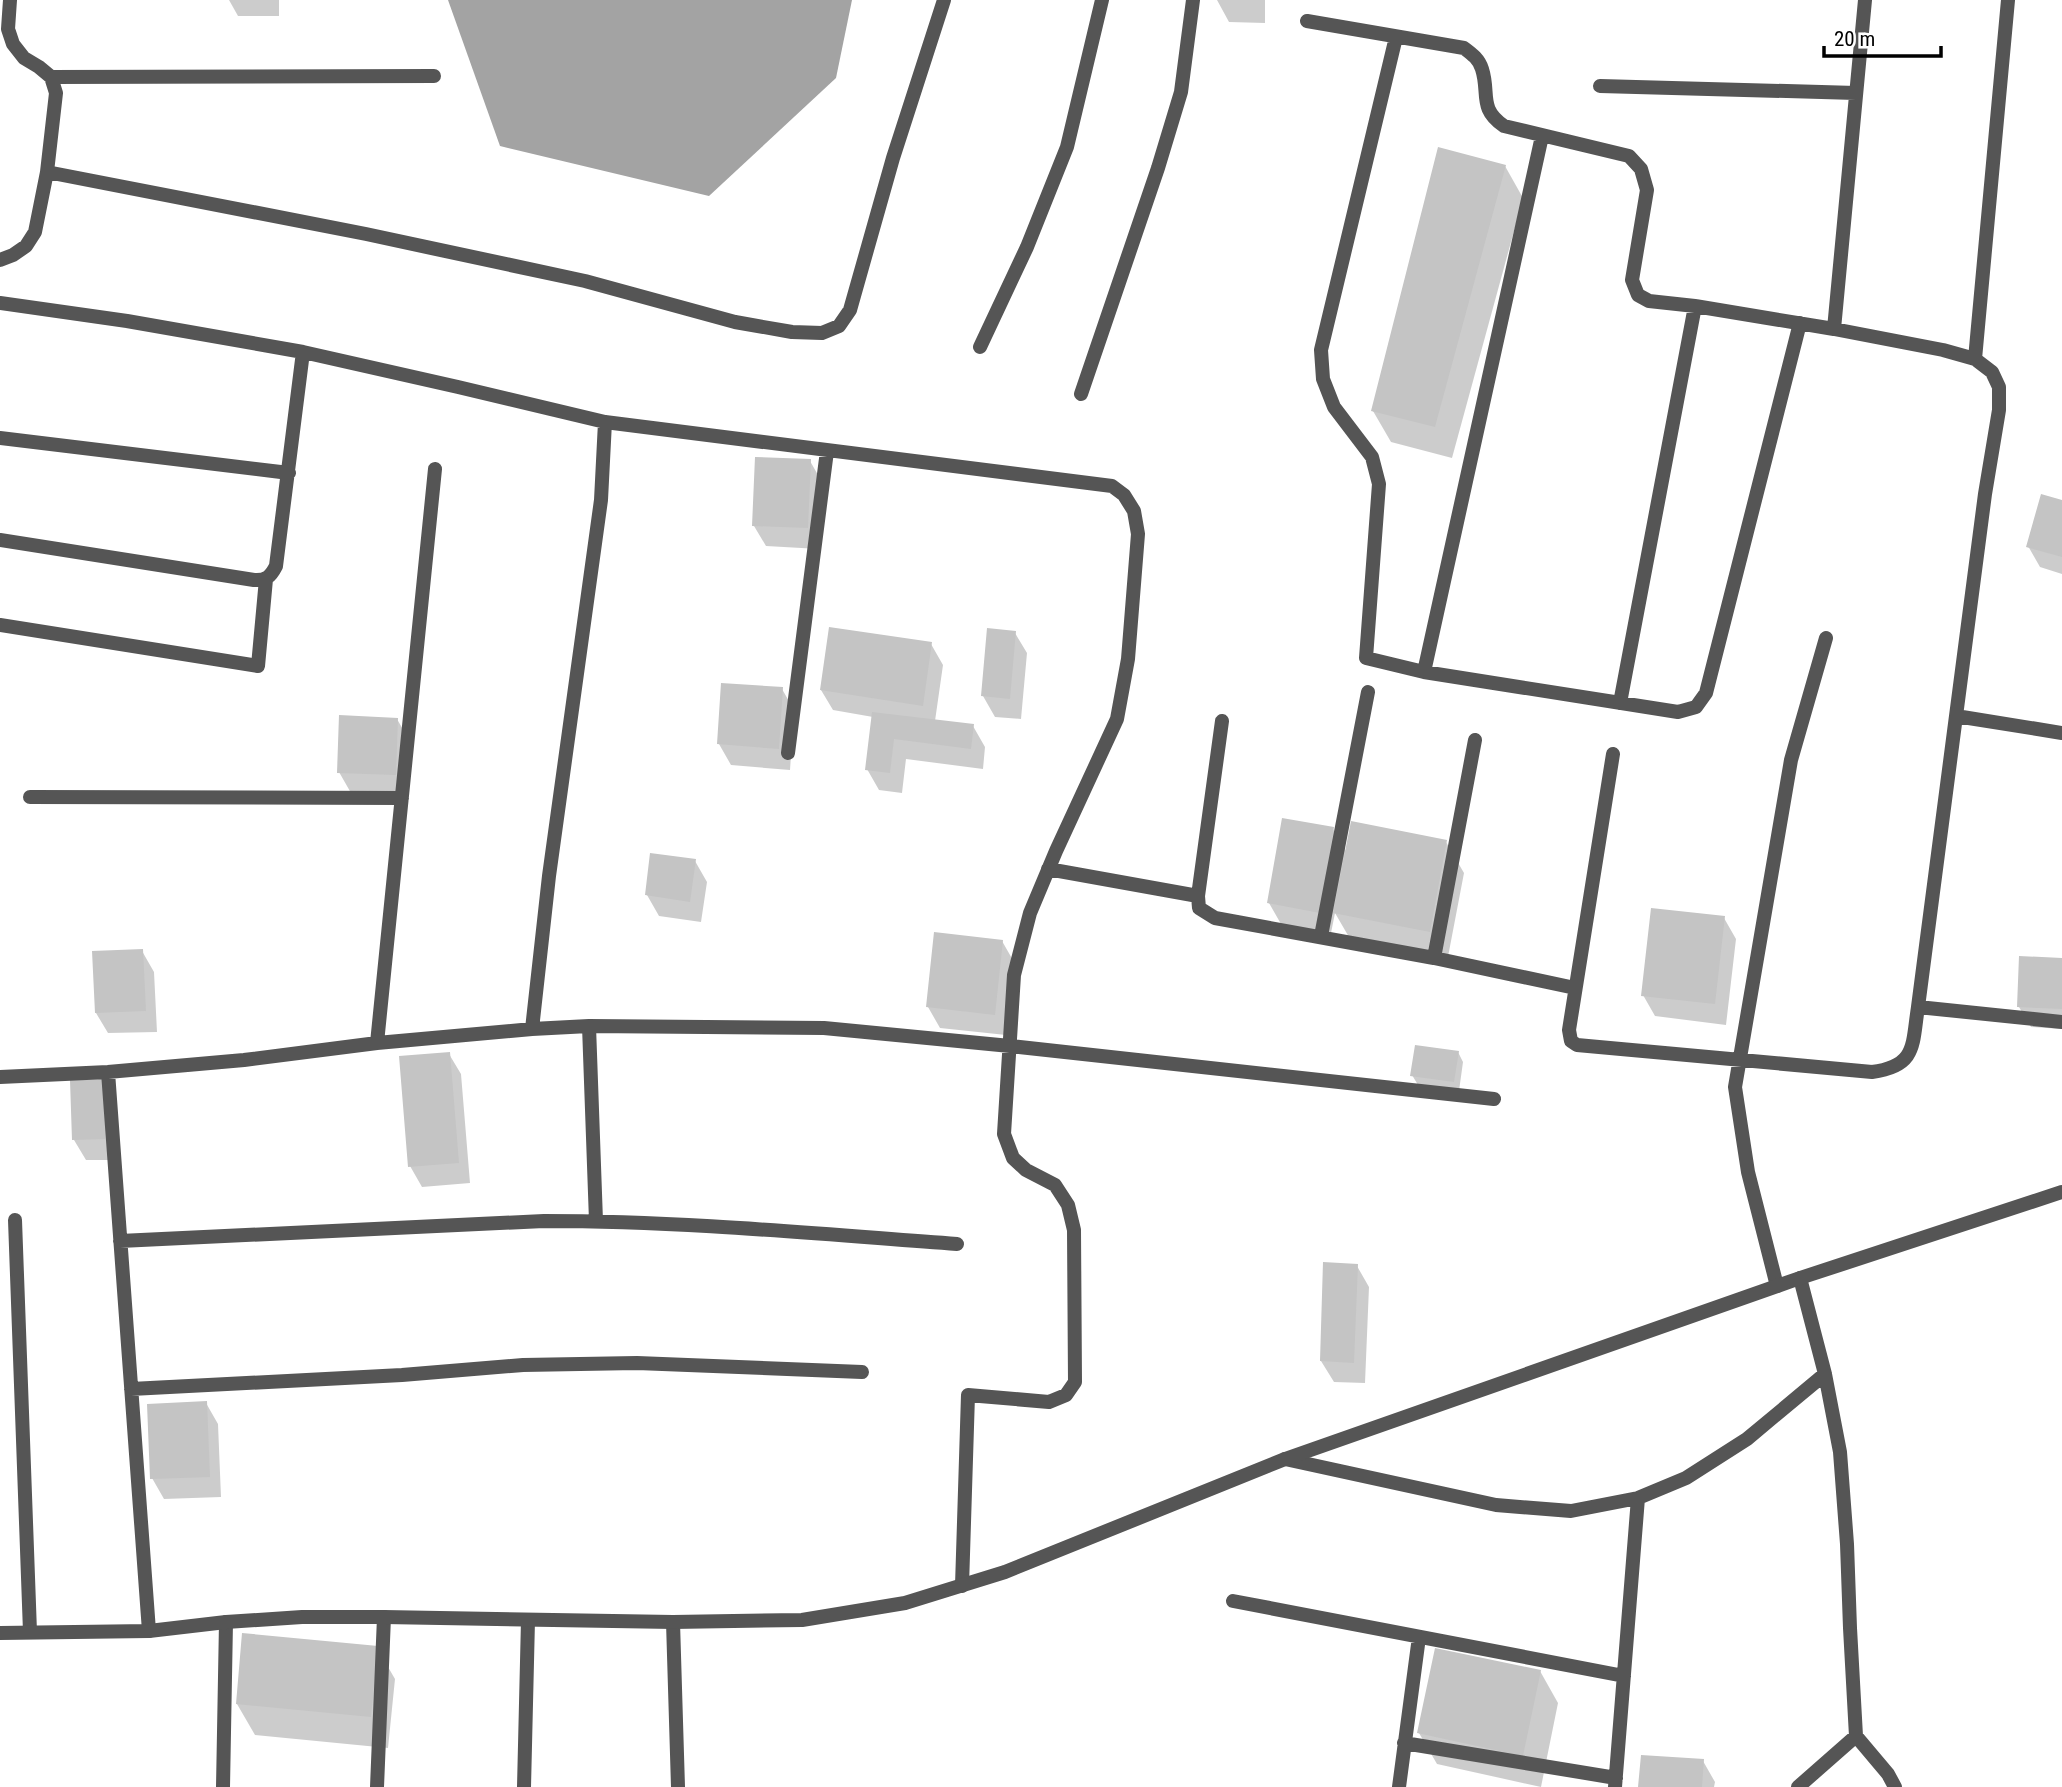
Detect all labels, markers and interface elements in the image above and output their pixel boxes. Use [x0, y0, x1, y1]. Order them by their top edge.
scale bar [1824, 14, 1941, 58]
text: 20 m [1834, 27, 1875, 51]

